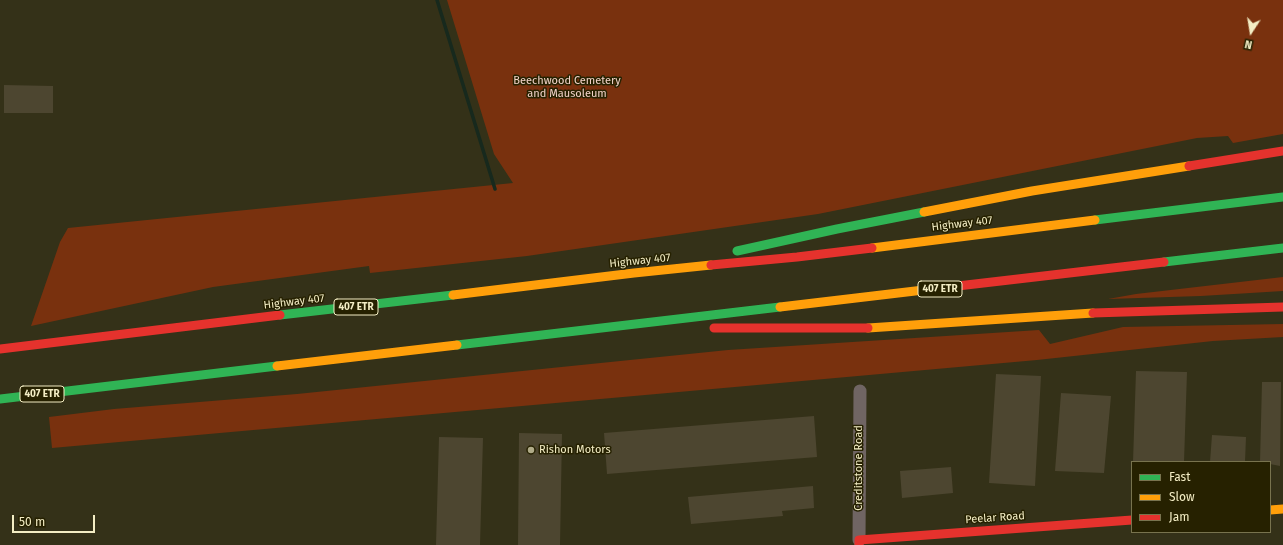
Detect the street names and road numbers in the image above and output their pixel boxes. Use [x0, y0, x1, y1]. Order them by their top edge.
street label: Highway 407 [931, 214, 993, 234]
street label: Highway 407 [609, 251, 671, 271]
road number: 407 ETR [918, 281, 962, 297]
street label: Highway 407 [263, 292, 325, 312]
road number: 407 ETR [334, 299, 378, 315]
road number: 407 ETR [20, 386, 64, 402]
street label: Creditstone Road [852, 425, 866, 511]
street label: Peelar Road [965, 509, 1025, 527]

